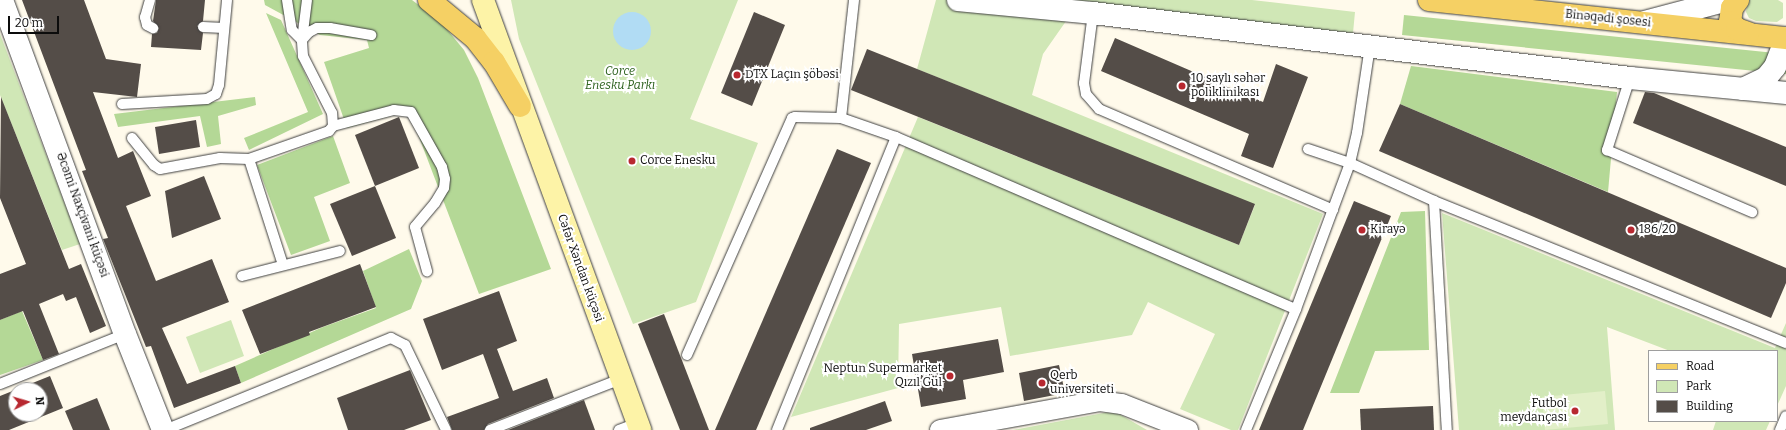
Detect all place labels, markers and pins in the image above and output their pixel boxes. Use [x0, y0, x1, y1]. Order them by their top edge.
place label: DTX Laçın şöbəsi [745, 68, 839, 82]
marker: DTX Laçın şöbəsi [732, 70, 742, 80]
place label: 10 saylı şəhər poliklinikası [1191, 72, 1265, 100]
marker: 10 saylı şəhər poliklinikası [1176, 80, 1188, 92]
place label: Corce Enesku [640, 154, 716, 168]
marker: Corce Enesku [627, 156, 637, 166]
place label: Kirayə [1370, 223, 1406, 237]
place label: 186/20 [1639, 223, 1676, 237]
marker: Kirayə [1357, 225, 1367, 235]
marker: 186/20 [1626, 225, 1636, 235]
place label: Neptun Supermarket Qızıl Gül [824, 362, 942, 390]
place label: Qerb universiteti [1050, 369, 1114, 397]
marker: Neptun Supermarket Qızıl Gül [945, 371, 955, 381]
marker: Qerb universiteti [1037, 378, 1047, 388]
place label: Futbol meydançası [1500, 397, 1567, 425]
marker: Futbol meydançası [1570, 406, 1580, 416]

